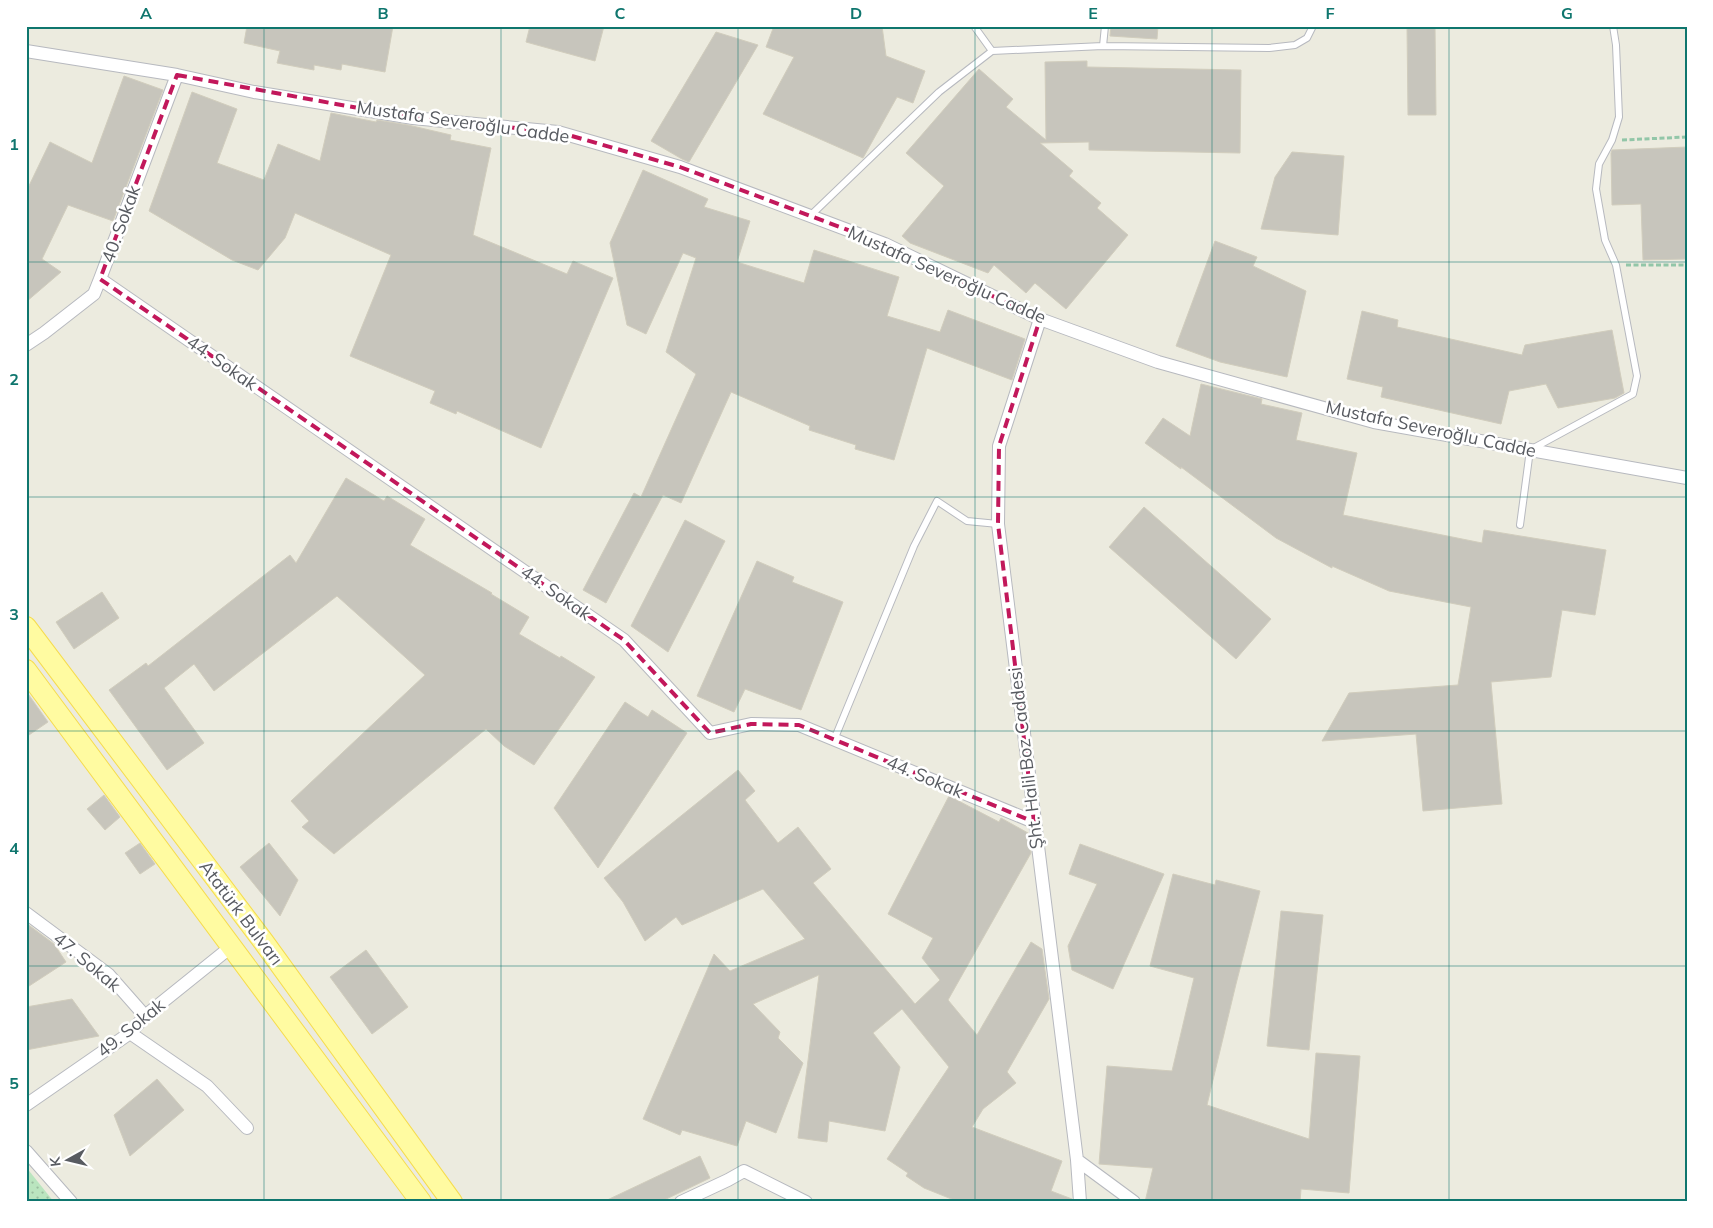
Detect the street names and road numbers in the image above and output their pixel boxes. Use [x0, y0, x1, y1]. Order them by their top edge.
street label: Mustafa Severoğlu Cadde [355, 95, 571, 148]
street label: 40. Sokak [96, 181, 145, 266]
street label: Mustafa Severoğlu Cadde [845, 220, 1050, 329]
street label: 44. Sokak [182, 330, 263, 396]
street label: Mustafa Severoğlu Cadde [1324, 395, 1538, 462]
street label: 44. Sokak [516, 560, 597, 626]
street label: Şht. Halil Boz Caddesi [1003, 666, 1048, 850]
street label: 44. Sokak [883, 750, 968, 803]
street label: Atatürk Bulvarı [195, 856, 288, 970]
street label: 47. Sokak [49, 927, 126, 997]
street label: 49. Sokak [92, 993, 170, 1062]

